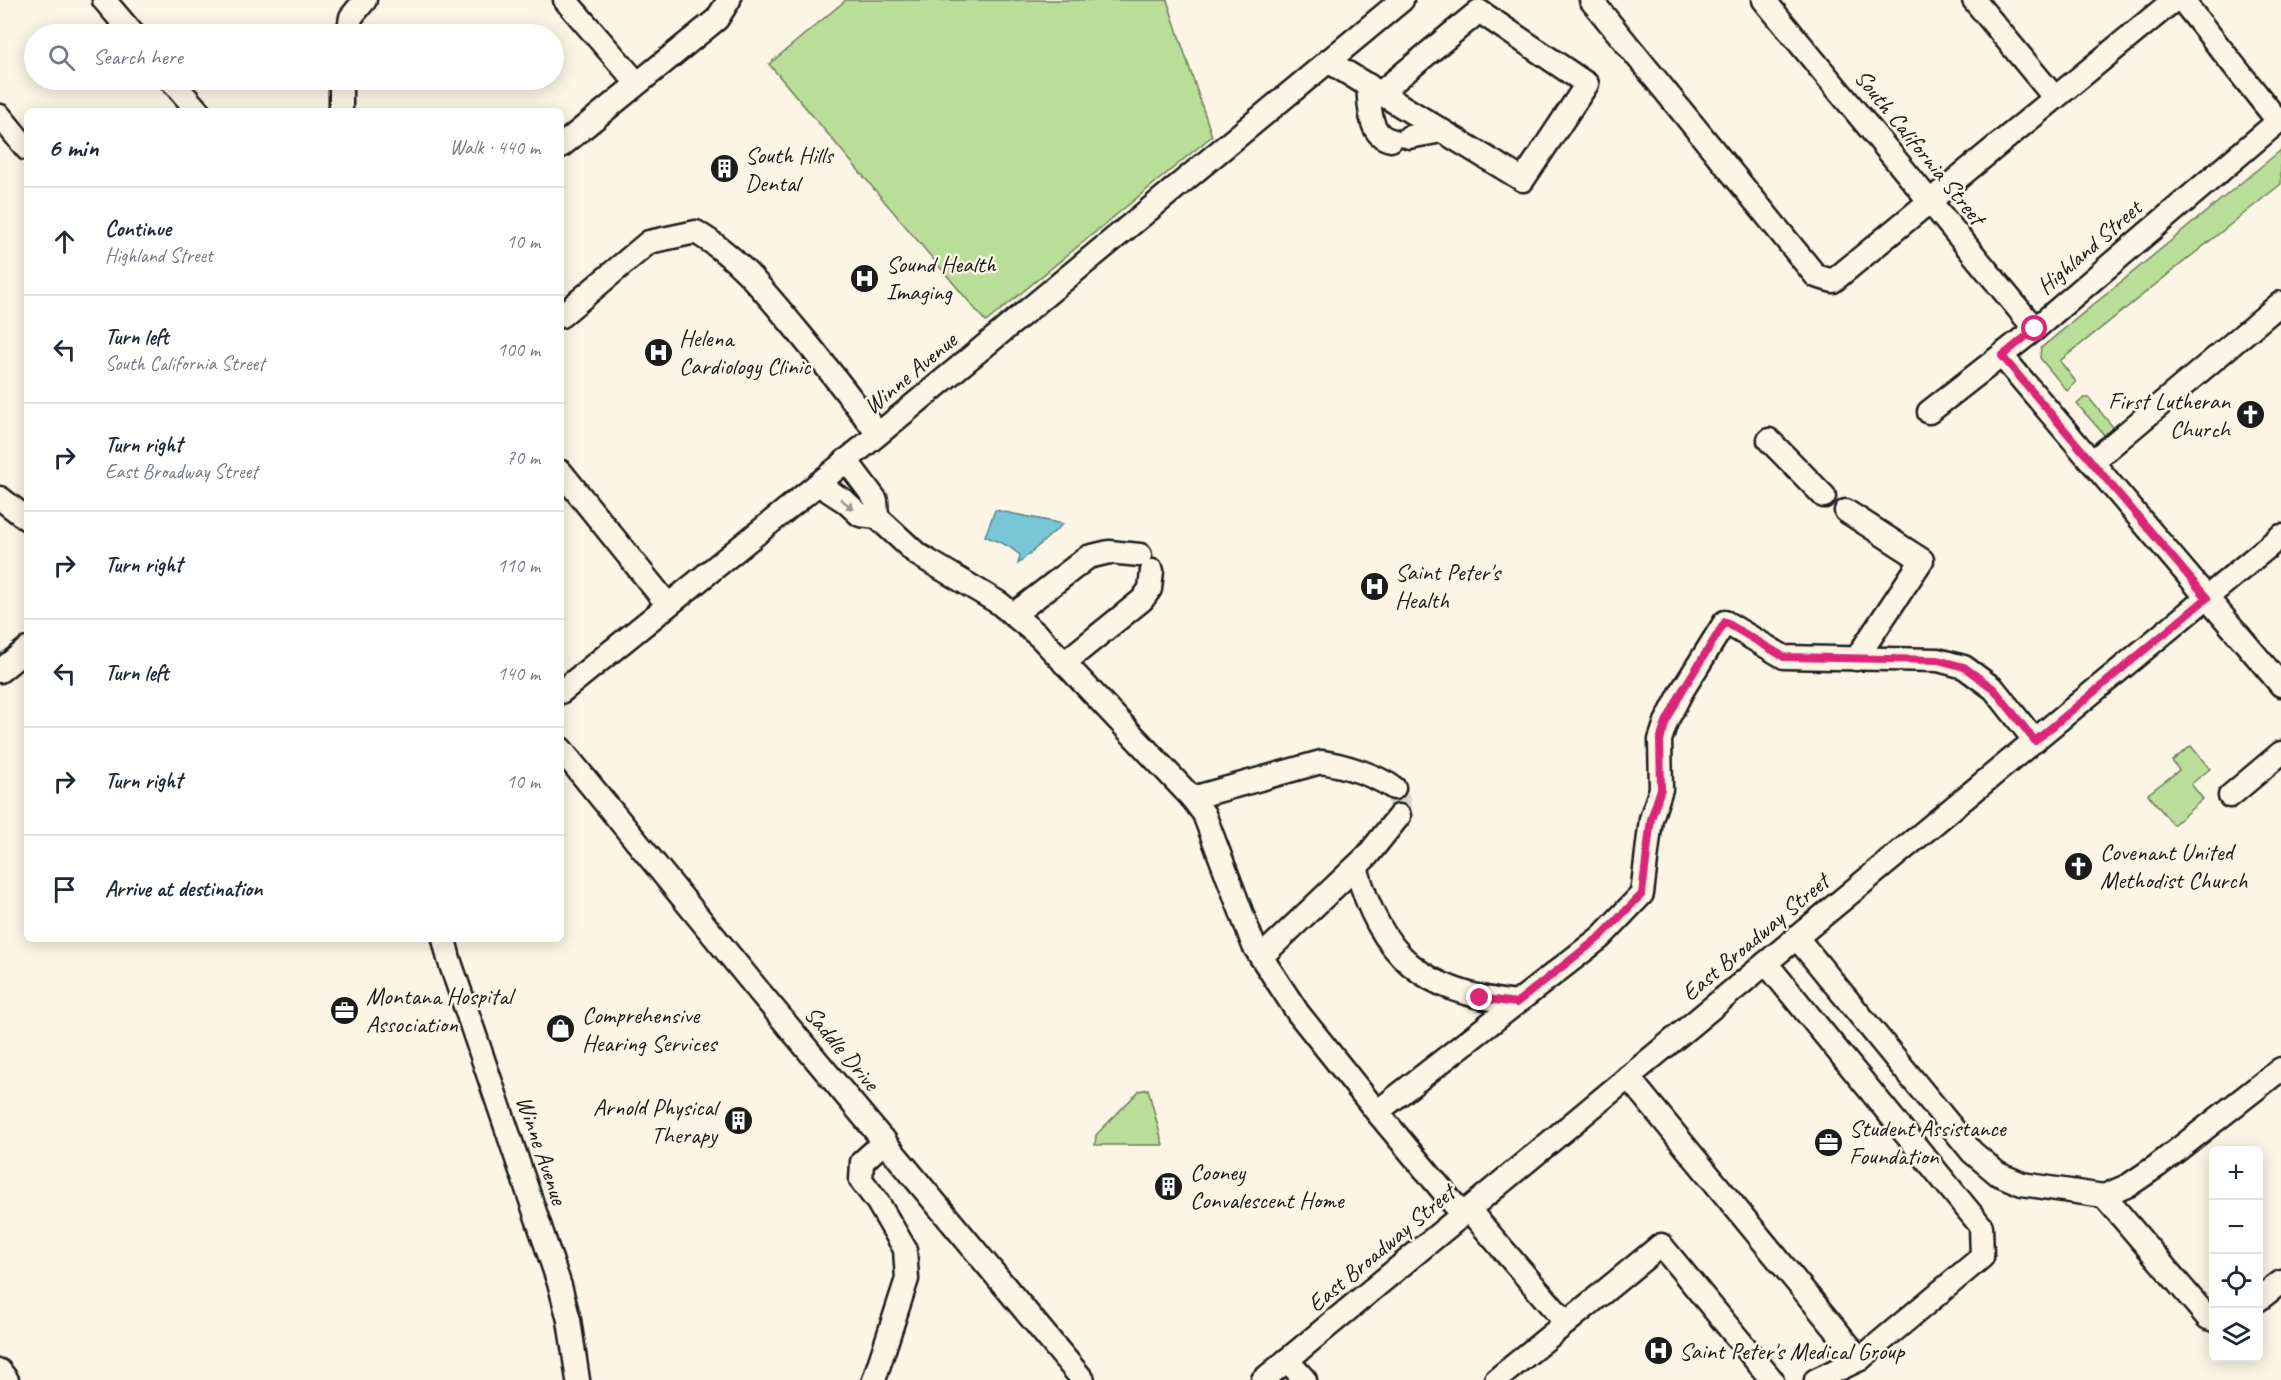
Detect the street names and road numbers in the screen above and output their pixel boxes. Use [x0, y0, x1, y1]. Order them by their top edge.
street label: South California Street [1848, 63, 1994, 233]
street label: Highland Street [2030, 192, 2149, 301]
street label: Winne Avenue [857, 324, 965, 421]
street label: East Broadway Street [1675, 865, 1837, 1007]
street label: Saddle Drive [798, 1000, 887, 1098]
street label: Winne Avenue [509, 1092, 575, 1210]
street label: East Broadway Street [1301, 1176, 1463, 1318]

